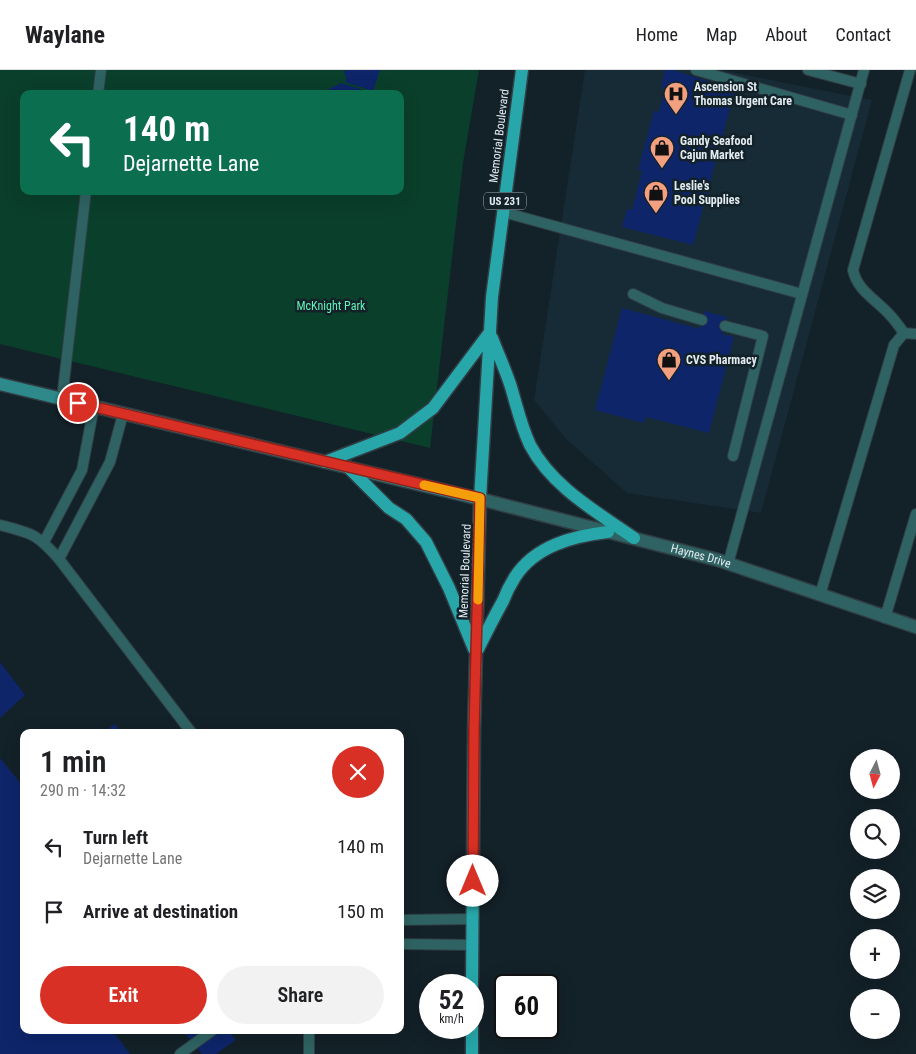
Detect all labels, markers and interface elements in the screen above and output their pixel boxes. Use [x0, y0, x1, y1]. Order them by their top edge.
text: Waylane [25, 21, 105, 49]
text: Home [636, 24, 678, 45]
text: Map [706, 24, 737, 45]
text: About [765, 24, 807, 45]
text: Contact [835, 24, 891, 45]
place label: Ascension St Thomas Urgent Care [694, 80, 792, 108]
hospital icon: Ascension St Thomas Urgent Care [663, 81, 689, 115]
street label: Memorial Boulevard [486, 88, 512, 184]
text: 140 m [123, 109, 210, 150]
icon: left [40, 110, 105, 175]
place label: Gandy Seafood Cajun Market [680, 134, 752, 162]
shop icon: Gandy Seafood Cajun Market [649, 135, 675, 169]
text: Dejarnette Lane [123, 151, 259, 176]
place label: Leslie's Pool Supplies [674, 179, 741, 207]
shop icon: Leslie's Pool Supplies [643, 180, 669, 214]
road number: US 231 [484, 192, 526, 210]
park label: McKnight Park [297, 299, 366, 313]
shop icon: CVS Pharmacy [656, 347, 682, 381]
place label: CVS Pharmacy [686, 353, 757, 367]
pin [57, 382, 99, 424]
icon: arrive [64, 389, 92, 417]
street label: Memorial Boulevard [456, 524, 474, 618]
street label: Haynes Drive [669, 541, 733, 571]
text: 1 min [40, 744, 106, 779]
button: close [332, 746, 384, 798]
north arrow [850, 749, 900, 799]
map controls [850, 749, 900, 1039]
text: 290 m · 14:32 [40, 781, 126, 800]
button: search [850, 809, 900, 859]
text: Turn left [83, 826, 148, 849]
icon: left [40, 833, 68, 861]
text: 140 m [337, 835, 384, 858]
text: Dejarnette Lane [83, 849, 182, 868]
position arrow [446, 854, 498, 906]
button: layers [850, 869, 900, 919]
icon: arrive [40, 898, 68, 926]
text: Arrive at destination [83, 900, 238, 923]
text: 150 m [337, 900, 384, 923]
button: + [850, 929, 900, 979]
button: Exit [40, 966, 207, 1024]
button: Share [217, 966, 384, 1024]
speed limit sign: 60 [494, 974, 559, 1039]
text: 52 [439, 986, 464, 1015]
button: − [850, 989, 900, 1039]
text: km/h [439, 1012, 464, 1026]

